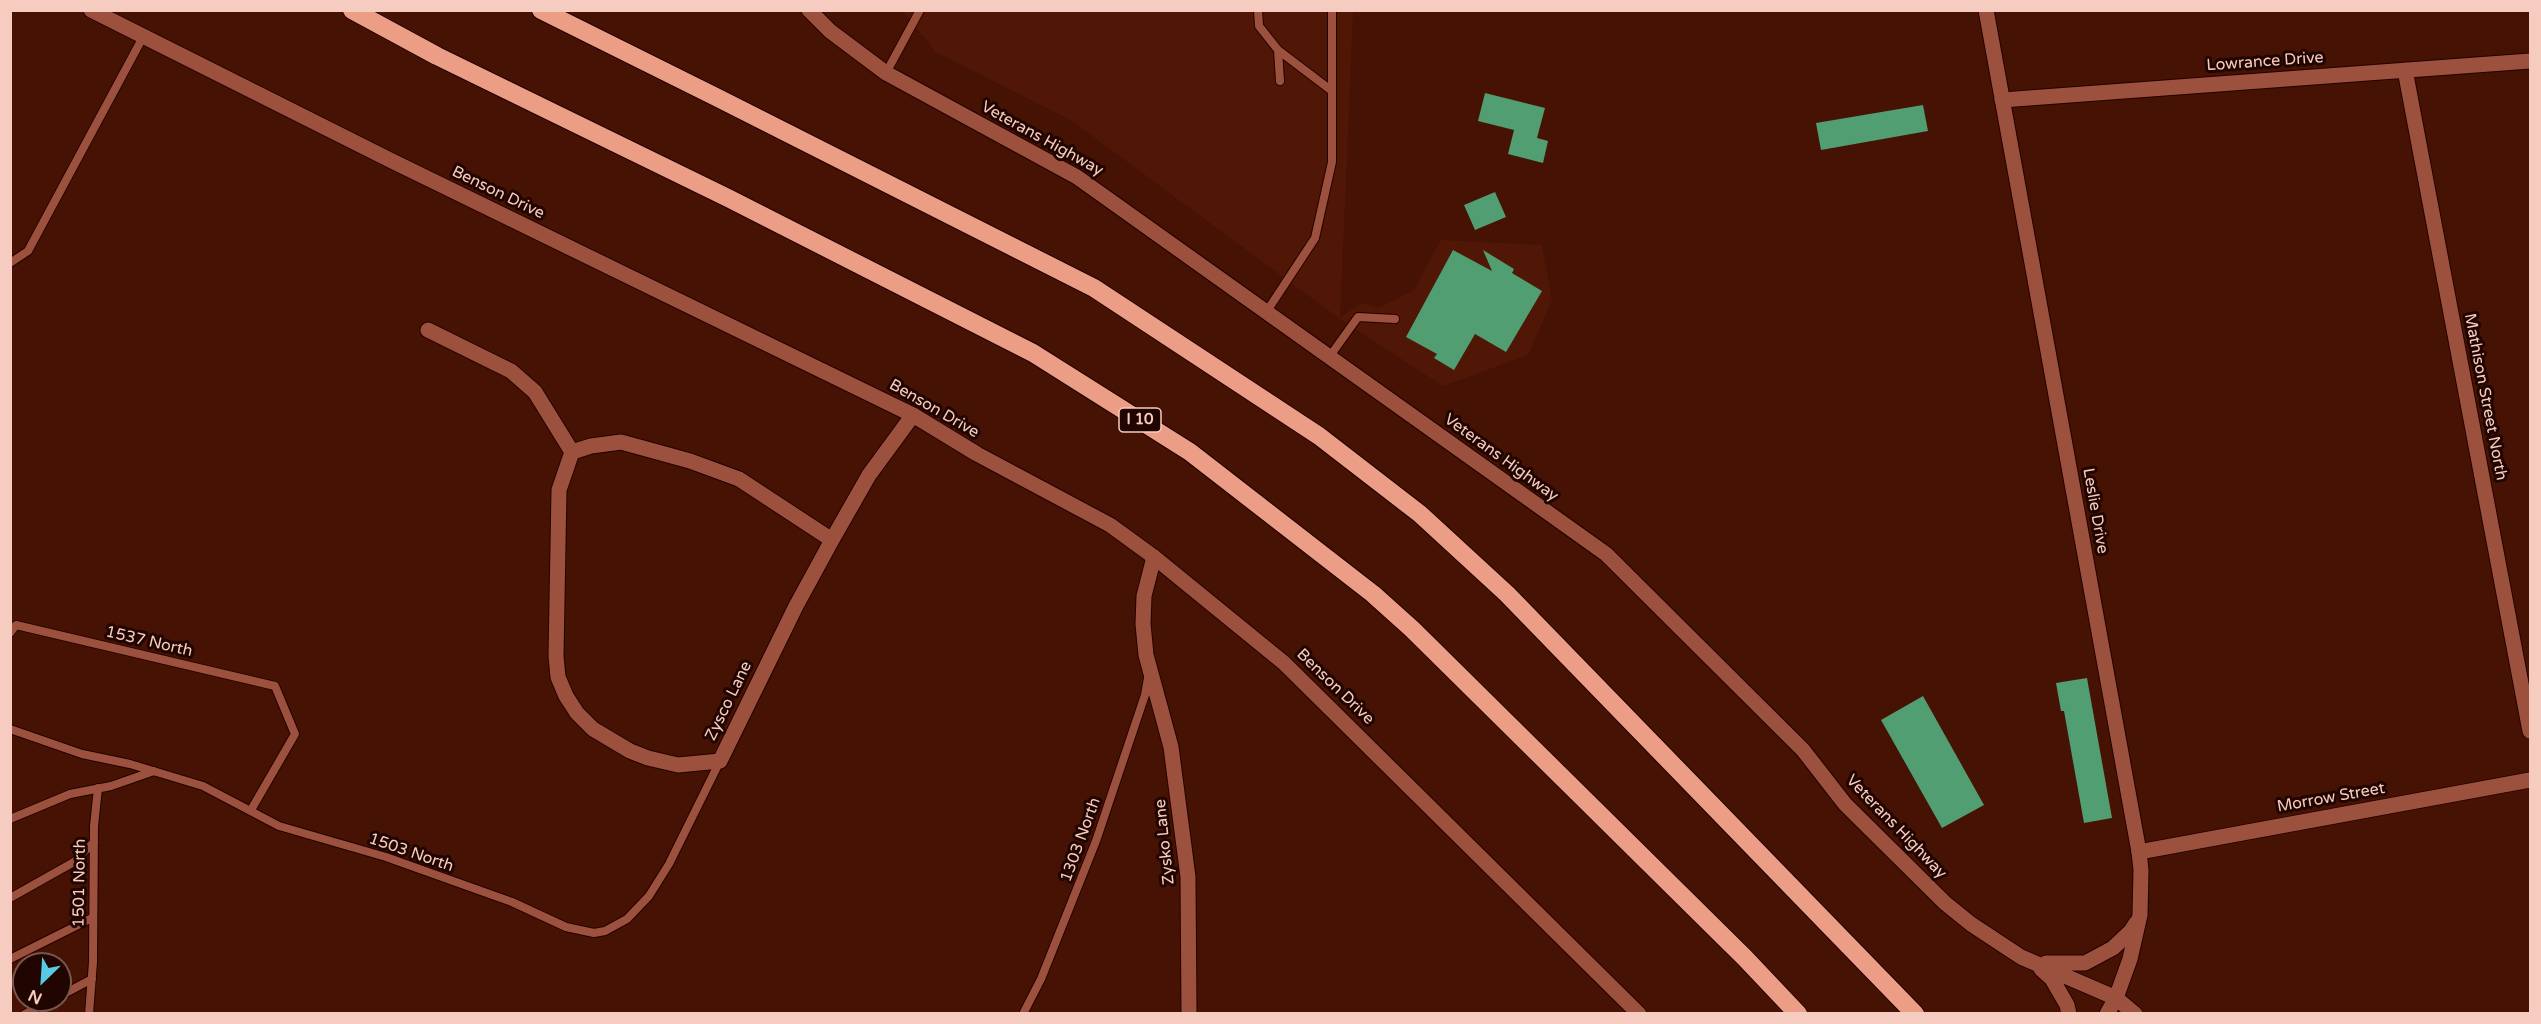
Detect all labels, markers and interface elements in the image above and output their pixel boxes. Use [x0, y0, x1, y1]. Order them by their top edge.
street label: Lowrance Drive [2206, 48, 2324, 76]
street label: Veterans Highway [978, 97, 1106, 181]
street label: Benson Drive [449, 162, 547, 224]
street label: Mathison Street North [2459, 312, 2511, 482]
street label: Benson Drive [886, 376, 982, 442]
road number: I 10 [1119, 408, 1161, 432]
street label: Veterans Highway [1440, 410, 1562, 506]
street label: Leslie Drive [2078, 467, 2112, 555]
street label: 1537 North [104, 623, 194, 661]
street label: Benson Drive [1292, 645, 1378, 729]
street label: Zysco Lane [702, 658, 756, 744]
street label: Veterans Highway [1842, 771, 1950, 883]
street label: Morrow Street [2276, 779, 2386, 817]
street label: 1303 North [1057, 795, 1105, 885]
street label: Zysko Lane [1151, 798, 1179, 886]
street label: 1503 North [366, 829, 456, 877]
street label: 1501 North [70, 838, 90, 928]
north arrow [12, 952, 72, 1012]
text: N [25, 985, 45, 1008]

